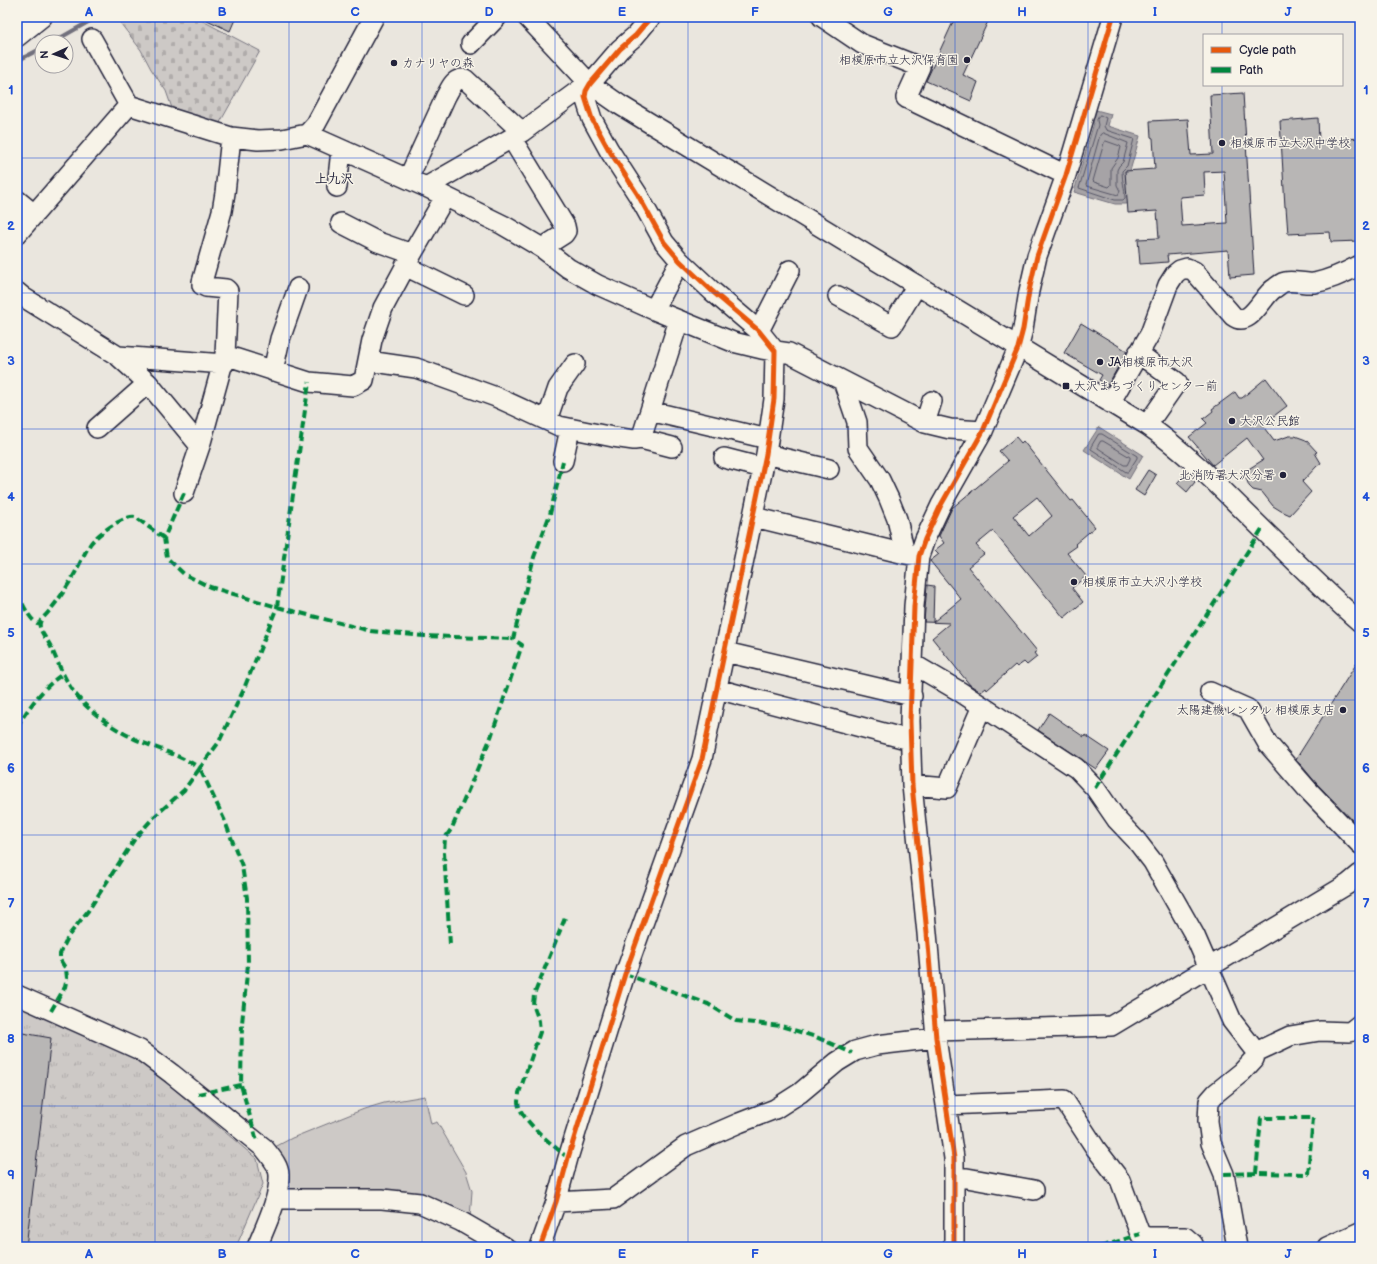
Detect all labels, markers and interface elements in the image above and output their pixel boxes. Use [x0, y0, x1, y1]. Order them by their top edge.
text: A [84, 4, 93, 20]
text: B [217, 4, 227, 20]
text: C [350, 4, 360, 20]
text: D [484, 4, 494, 20]
text: E [618, 4, 627, 20]
text: F [751, 4, 759, 20]
text: G [883, 4, 893, 20]
text: H [1017, 4, 1027, 20]
text: I [1153, 4, 1157, 20]
text: J [1284, 4, 1292, 20]
north arrow [34, 34, 74, 74]
legend [1203, 34, 1343, 86]
text: Cycle path [1239, 43, 1296, 58]
text: N [38, 50, 51, 59]
place label: 相模原市立大沢保育園 [839, 53, 959, 68]
marker: 相模原市立大沢保育園 [962, 55, 972, 65]
place label: カナリヤの森 [402, 56, 474, 71]
marker: カナリヤの森 [389, 58, 399, 68]
text: Path [1239, 63, 1264, 78]
text: 1 [8, 82, 14, 98]
text: 1 [1363, 82, 1369, 98]
place label: 相模原市立大沢中学校 [1230, 136, 1350, 151]
marker: 相模原市立大沢中学校 [1217, 138, 1227, 148]
district label: 上九沢 [314, 171, 354, 187]
text: 2 [7, 218, 15, 234]
text: 2 [1362, 218, 1370, 234]
text: 3 [7, 353, 15, 369]
text: 3 [1362, 353, 1370, 369]
place label: JA相模原市大沢 [1108, 355, 1193, 370]
marker: JA相模原市大沢 [1095, 357, 1105, 367]
place label: 大沢まちづくりセンター前 [1074, 379, 1218, 394]
marker: 大沢まちづくりセンター前 [1061, 381, 1071, 391]
place label: 大沢公民館 [1240, 414, 1300, 429]
marker: 大沢公民館 [1227, 416, 1237, 426]
place label: 北消防署大沢分署 [1179, 468, 1275, 483]
marker: 北消防署大沢分署 [1278, 470, 1288, 480]
text: 4 [7, 489, 15, 505]
text: 4 [1362, 489, 1370, 505]
place label: 相模原市立大沢小学校 [1082, 575, 1202, 590]
marker: 相模原市立大沢小学校 [1069, 577, 1079, 587]
text: 5 [7, 625, 15, 641]
text: 5 [1362, 625, 1370, 641]
place label: 太陽建機レンタル 相模原支店 [1176, 703, 1335, 718]
marker: 太陽建機レンタル 相模原支店 [1338, 705, 1348, 715]
text: 6 [7, 760, 15, 776]
text: 6 [1362, 760, 1370, 776]
text: 7 [7, 896, 15, 912]
text: 7 [1362, 896, 1370, 912]
text: 8 [7, 1031, 15, 1047]
text: 8 [1362, 1031, 1370, 1047]
text: 9 [7, 1167, 15, 1183]
text: 9 [1362, 1167, 1370, 1183]
text: A [84, 1246, 93, 1262]
text: B [217, 1246, 227, 1262]
text: C [350, 1246, 360, 1262]
text: D [484, 1246, 494, 1262]
text: E [618, 1246, 627, 1262]
text: F [751, 1246, 759, 1262]
text: G [883, 1246, 893, 1262]
text: H [1017, 1246, 1027, 1262]
text: I [1153, 1246, 1157, 1262]
text: J [1284, 1246, 1292, 1262]

